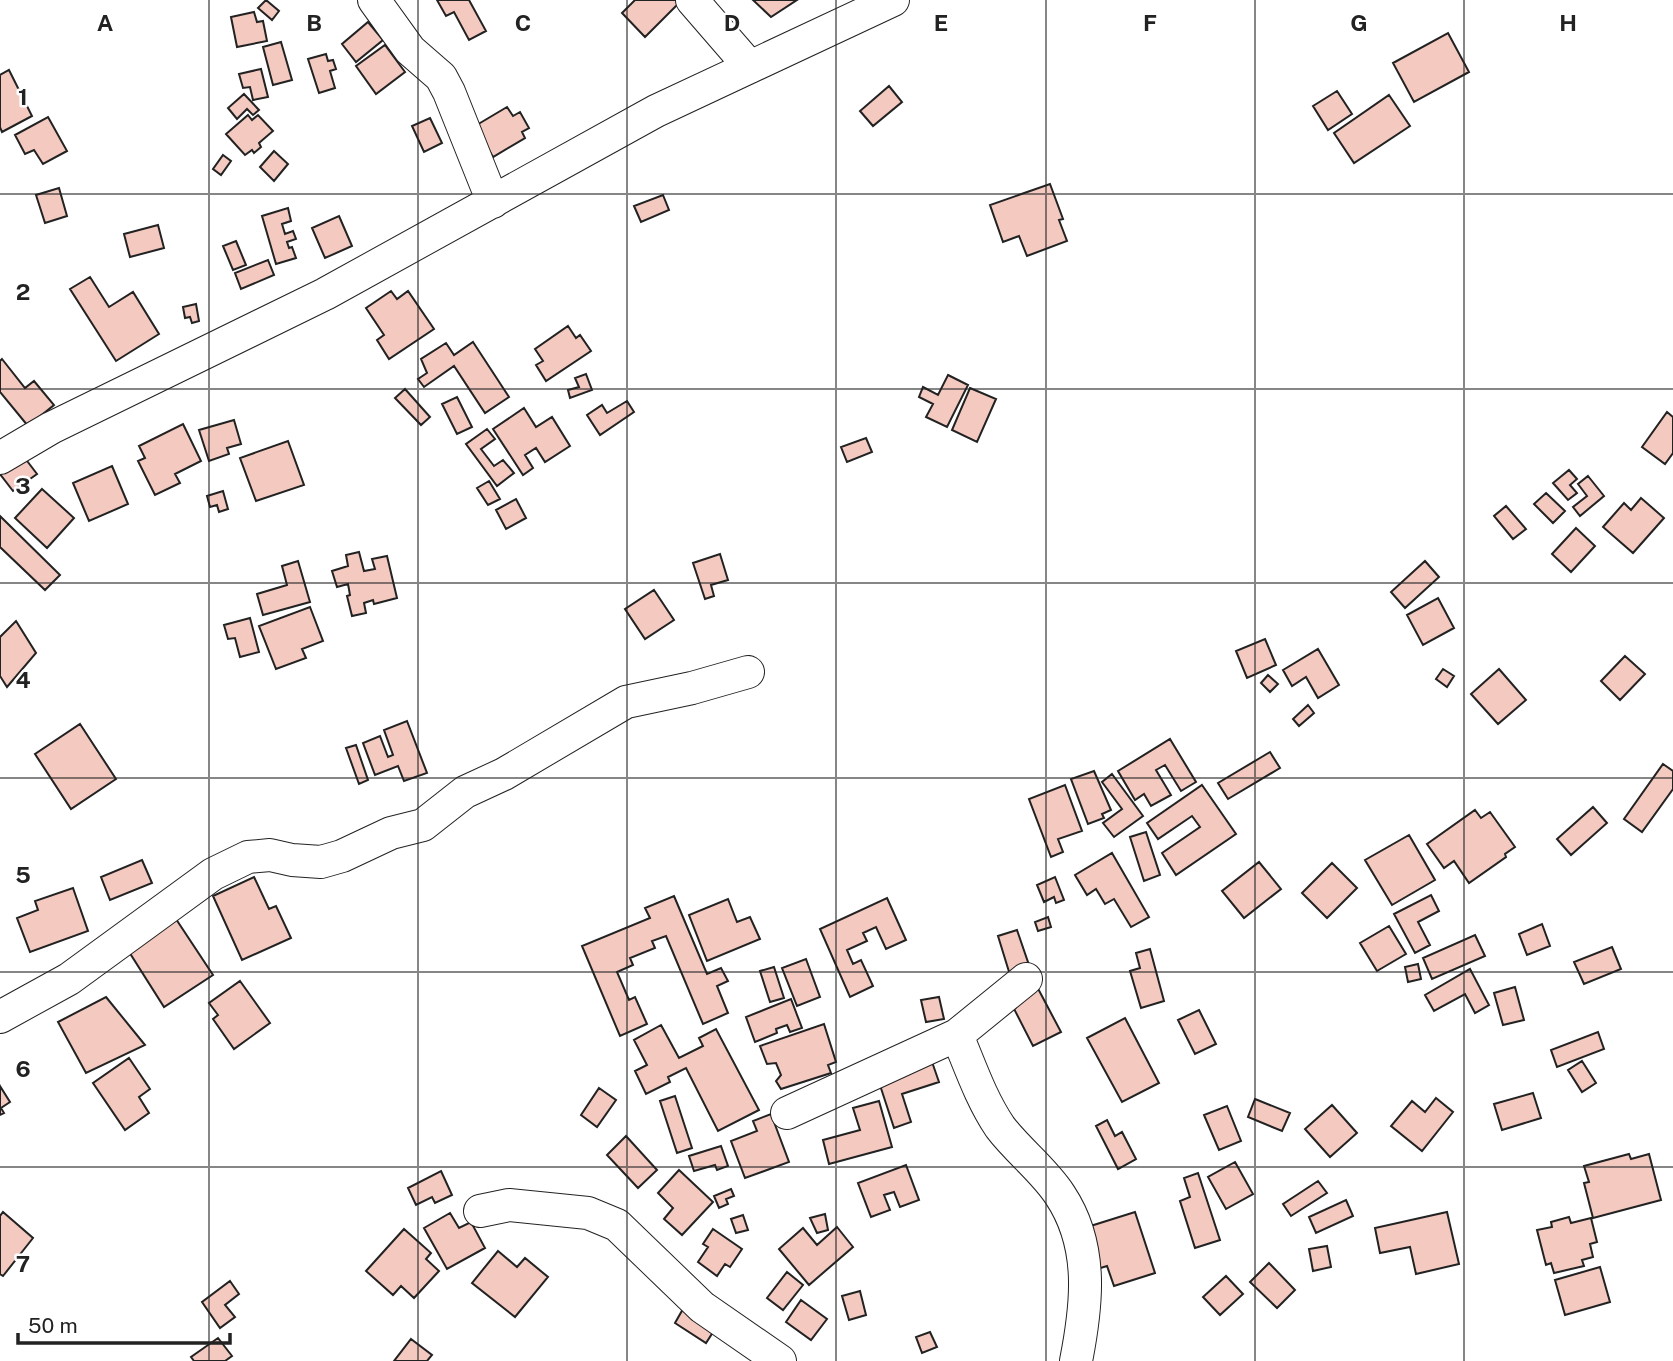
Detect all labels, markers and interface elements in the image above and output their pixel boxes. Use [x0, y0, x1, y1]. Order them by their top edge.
text: A [97, 9, 114, 36]
text: B [306, 9, 322, 36]
text: C [515, 9, 531, 36]
text: D [724, 9, 740, 36]
text: E [934, 9, 948, 36]
text: F [1143, 9, 1157, 36]
text: G [1350, 9, 1368, 36]
text: H [1559, 9, 1577, 36]
text: 1 [18, 83, 28, 110]
text: 2 [16, 278, 30, 305]
text: 3 [15, 472, 31, 499]
text: 4 [15, 666, 31, 693]
text: 5 [15, 861, 31, 888]
text: 6 [15, 1055, 31, 1082]
text: 7 [16, 1250, 30, 1277]
scale bar [18, 1302, 229, 1346]
text: 50 m [28, 1313, 78, 1338]

